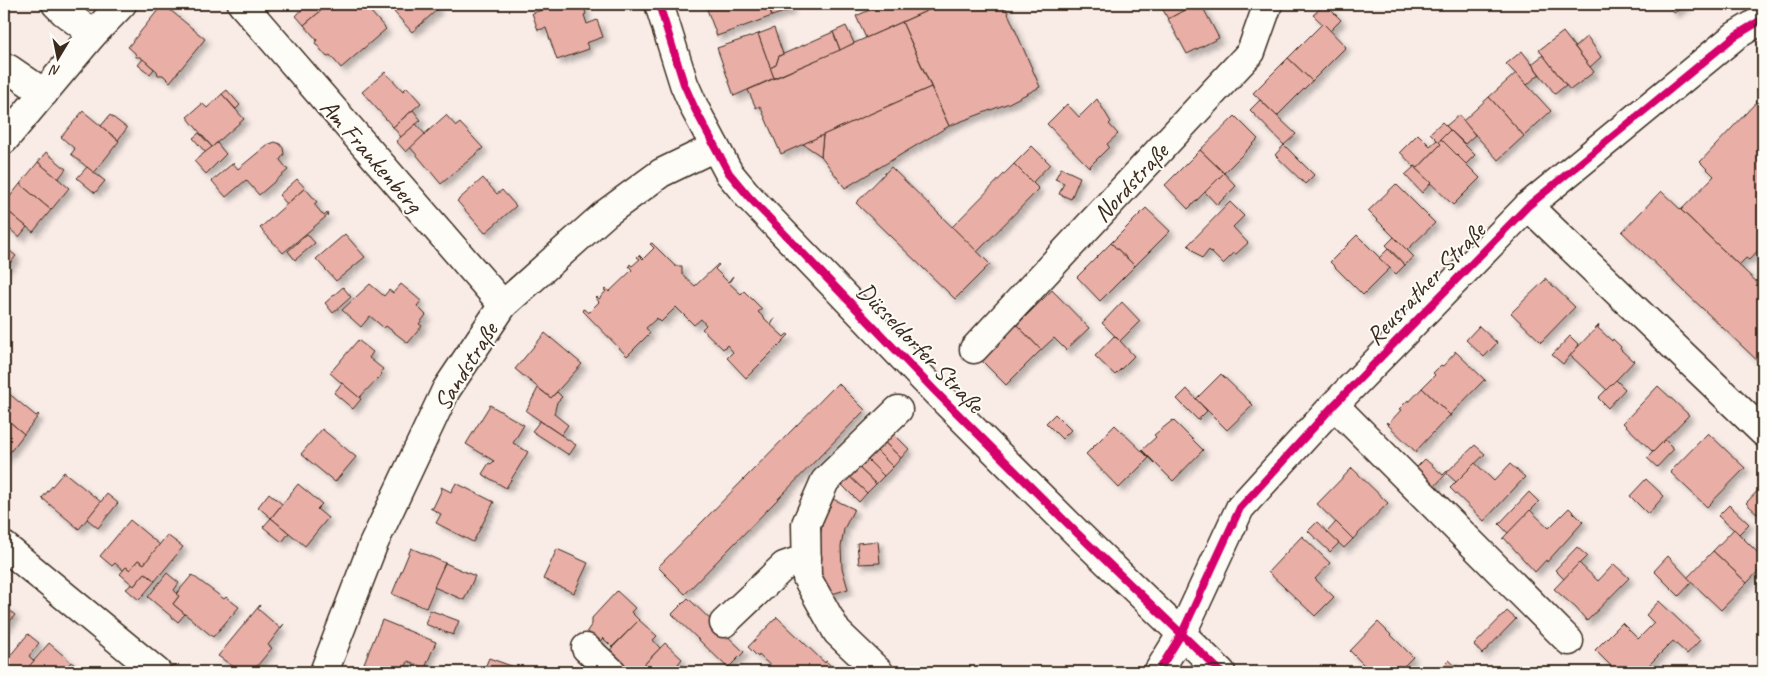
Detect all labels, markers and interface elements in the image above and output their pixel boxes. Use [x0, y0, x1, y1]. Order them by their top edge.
north arrow [32, 32, 82, 82]
text: N [48, 61, 62, 79]
street label: Am Frankenberg [313, 92, 431, 221]
street label: Nordstraße [1086, 135, 1177, 229]
street label: Reusrather Straße [1359, 214, 1494, 352]
street label: Düsseldorfer Straße [850, 276, 992, 421]
street label: Sandstraße [426, 315, 506, 416]

